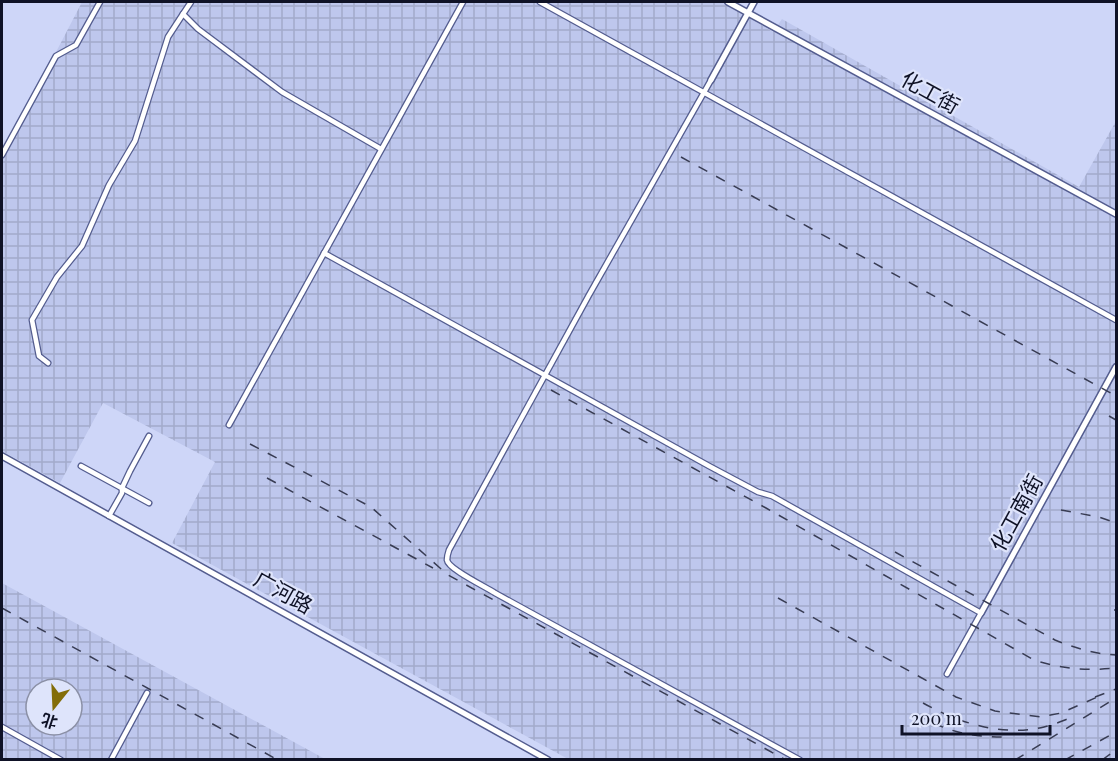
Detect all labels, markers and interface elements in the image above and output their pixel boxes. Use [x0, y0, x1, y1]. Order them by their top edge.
street label: 化工街 [897, 64, 965, 119]
street label: 化工南街 [983, 469, 1048, 556]
street label: 广河路 [250, 564, 318, 619]
north arrow [24, 677, 84, 737]
scale bar [902, 698, 1050, 736]
text: 200 m [911, 706, 962, 730]
text: 北 [38, 709, 60, 734]

